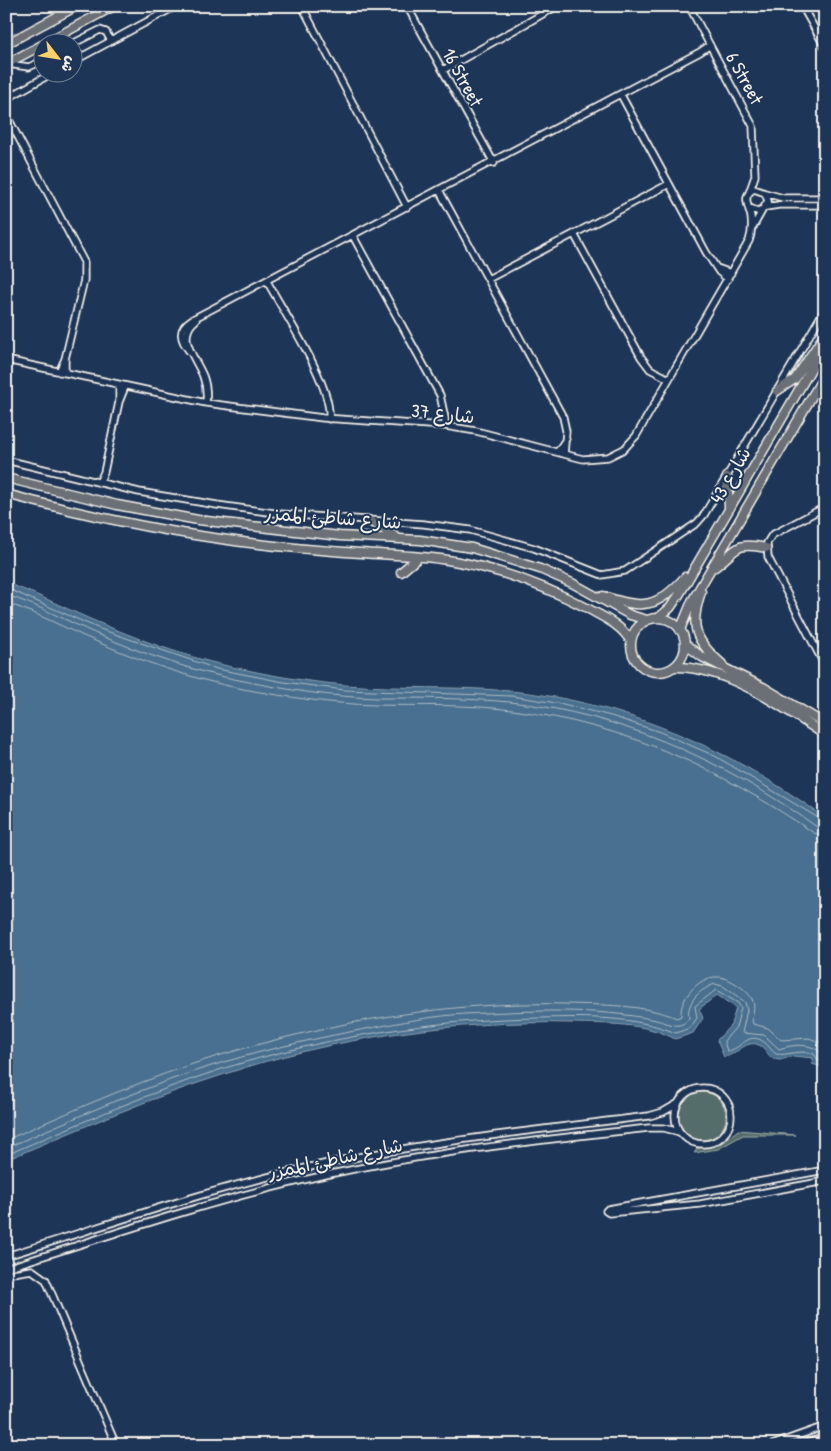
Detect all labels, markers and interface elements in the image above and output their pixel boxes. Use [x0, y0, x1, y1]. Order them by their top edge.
north arrow [32, 32, 82, 82]
street label: 16 Street [436, 43, 490, 111]
street label: 6 Street [720, 47, 770, 109]
text: ش [57, 53, 82, 76]
street label: شارع 37 [410, 397, 476, 430]
street label: شارع 43 [703, 442, 757, 508]
street label: شارع شاطئ الممزر [263, 499, 402, 536]
street label: شارع شاطئ الممزر [264, 1131, 405, 1186]

